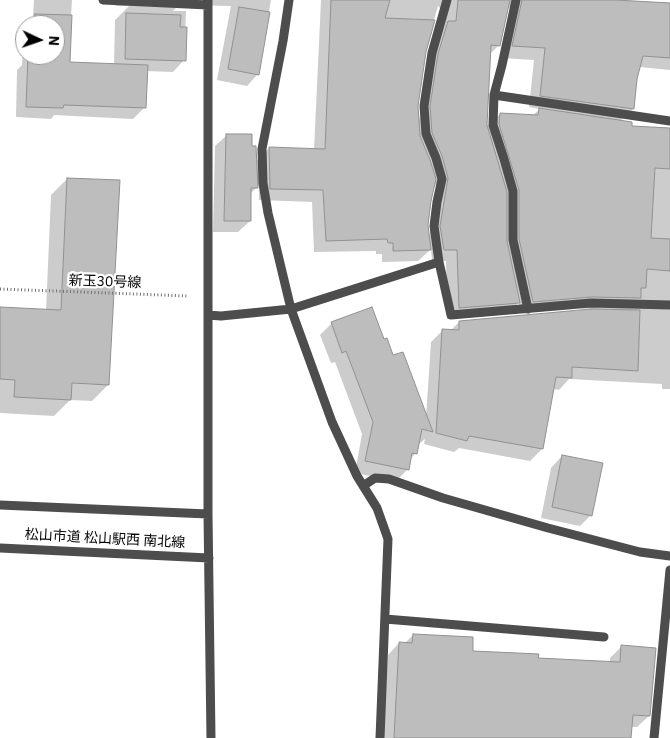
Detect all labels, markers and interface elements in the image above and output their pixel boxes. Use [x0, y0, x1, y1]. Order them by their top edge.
north arrow [15, 15, 65, 65]
text: N [45, 35, 63, 46]
street label: 新玉30号線 [68, 272, 142, 292]
street label: 松山市道 松山駅西 南北線 [24, 526, 186, 552]

